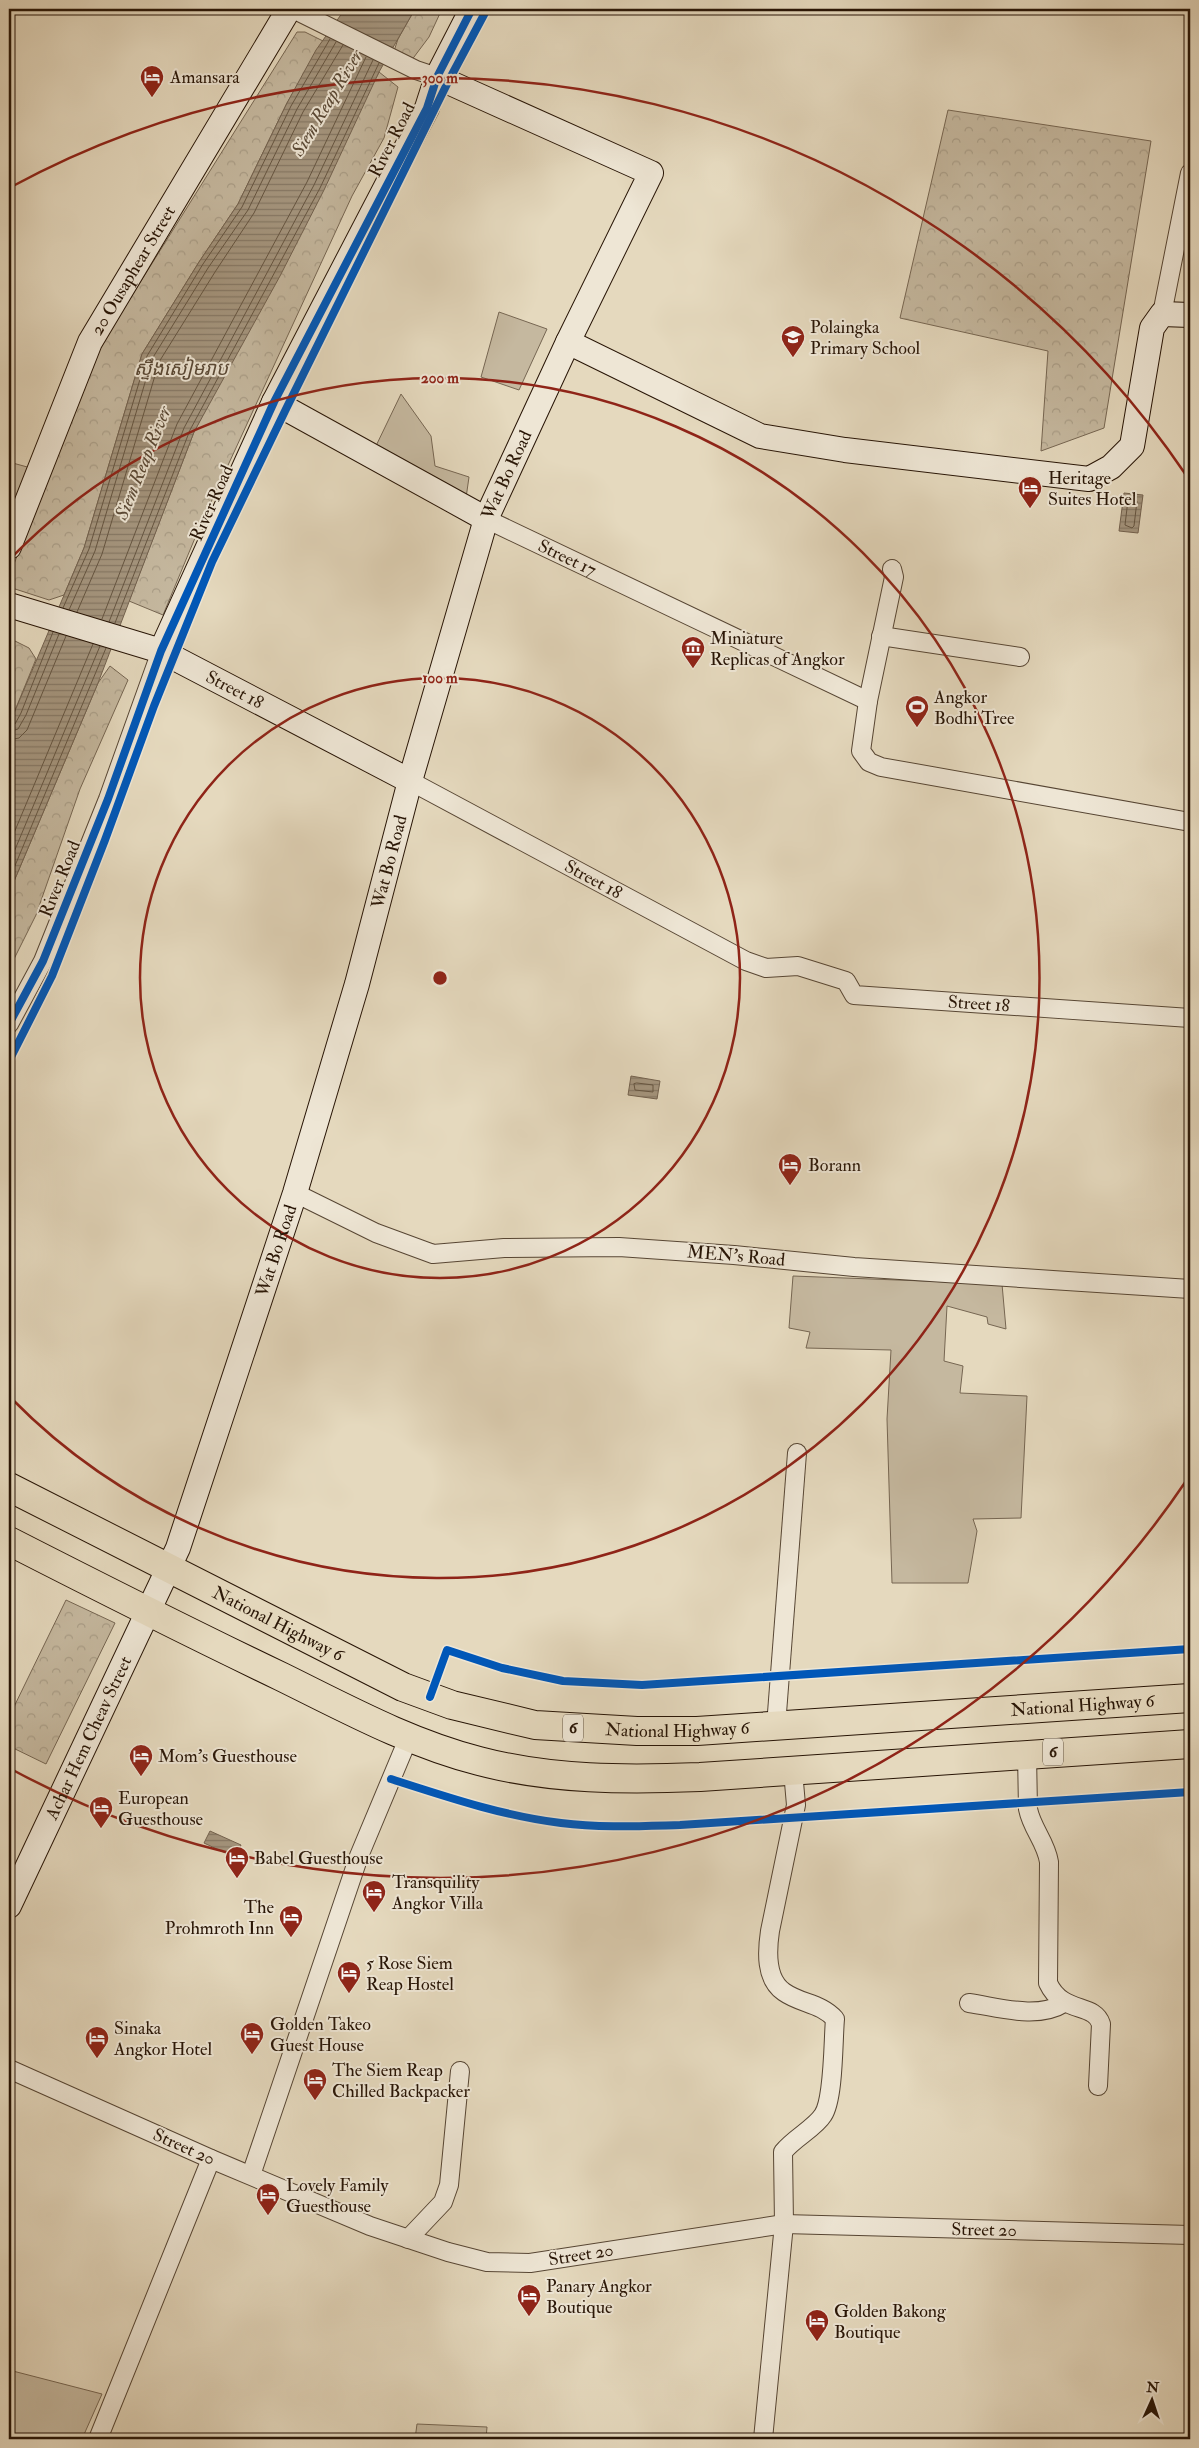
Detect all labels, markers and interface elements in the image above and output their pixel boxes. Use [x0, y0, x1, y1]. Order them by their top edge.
water label: Siem Reap River [285, 45, 369, 162]
hotel icon: Amansara [139, 64, 165, 98]
place label: Amansara [169, 66, 240, 89]
text: 300 m [422, 69, 458, 88]
street label: River Road [363, 99, 421, 181]
street label: 20 Ousaphear Street [85, 201, 181, 339]
place label: Polaingka Primary School [810, 316, 921, 360]
school or university icon: Polaingka Primary School [780, 324, 806, 358]
water label: ស្ទឹងសៀមរាប [134, 356, 230, 381]
text: 200 m [421, 369, 459, 388]
water label: Siem Reap River [109, 402, 177, 524]
street label: Wat Bo Road [476, 426, 537, 524]
street label: River Road [185, 461, 239, 545]
place label: Heritage Suites Hotel [1048, 467, 1137, 511]
hotel icon: Heritage Suites Hotel [1017, 475, 1043, 509]
street label: Street 17 [534, 534, 600, 581]
place label: Miniature Replicas of Angkor [710, 627, 845, 671]
museum icon: Miniature Replicas of Angkor [680, 635, 706, 669]
street label: Street 18 [202, 665, 268, 714]
text: 100 m [422, 669, 458, 688]
place label: Angkor Bodhi Tree [933, 686, 1015, 730]
sports icon: Angkor Bodhi Tree [904, 694, 930, 728]
street label: Wat Bo Road [365, 812, 412, 912]
street label: River Road [34, 837, 86, 921]
street label: Street 18 [561, 854, 626, 904]
centre of rings [431, 969, 449, 987]
street label: Street 18 [947, 990, 1011, 1017]
hotel icon: Borann [777, 1152, 803, 1186]
place label: Borann [808, 1154, 861, 1177]
street label: Wat Bo Road [250, 1201, 302, 1301]
street label: MEN's Road [686, 1240, 786, 1272]
street label: National Highway 6 [209, 1581, 349, 1667]
street label: Achar Hem Cheav Street [40, 1652, 137, 1824]
street label: National Highway 6 [1010, 1689, 1156, 1721]
road number: 6 [563, 1715, 583, 1742]
street label: National Highway 6 [605, 1716, 751, 1743]
road number: 6 [1043, 1738, 1063, 1765]
hotel icon: Mom's Guesthouse [128, 1743, 154, 1777]
place label: Mom's Guesthouse [158, 1745, 298, 1768]
place label: European Guesthouse [118, 1787, 204, 1831]
hotel icon: European Guesthouse [88, 1795, 114, 1829]
hotel icon: Babel Guesthouse [224, 1845, 250, 1879]
place label: Babel Guesthouse [254, 1847, 384, 1870]
place label: Transquility Angkor Villa [391, 1871, 484, 1915]
hotel icon: Transquility Angkor Villa [361, 1879, 387, 1913]
place label: The Prohmroth Inn [165, 1896, 274, 1940]
hotel icon: The Prohmroth Inn [278, 1904, 304, 1938]
place label: 5 Rose Siem Reap Hostel [366, 1952, 454, 1996]
hotel icon: 5 Rose Siem Reap Hostel [336, 1960, 362, 1994]
place label: Golden Takeo Guest House [270, 2013, 371, 2057]
place label: Sinaka Angkor Hotel [113, 2017, 213, 2061]
hotel icon: Golden Takeo Guest House [239, 2021, 265, 2055]
hotel icon: Sinaka Angkor Hotel [84, 2025, 110, 2059]
place label: The Siem Reap Chilled Backpacker [332, 2059, 470, 2103]
hotel icon: The Siem Reap Chilled Backpacker [302, 2067, 328, 2101]
street label: Street 20 [149, 2123, 219, 2171]
place label: Lovely Family Guesthouse [286, 2174, 390, 2218]
hotel icon: Lovely Family Guesthouse [255, 2182, 281, 2216]
street label: Street 20 [951, 2218, 1017, 2242]
street label: Street 20 [547, 2239, 615, 2271]
place label: Panary Angkor Boutique [546, 2275, 652, 2319]
hotel icon: Panary Angkor Boutique [516, 2283, 542, 2317]
place label: Golden Bakong Boutique [834, 2300, 947, 2344]
hotel icon: Golden Bakong Boutique [804, 2308, 830, 2342]
north arrow [1126, 2376, 1176, 2426]
text: N [1145, 2379, 1160, 2396]

